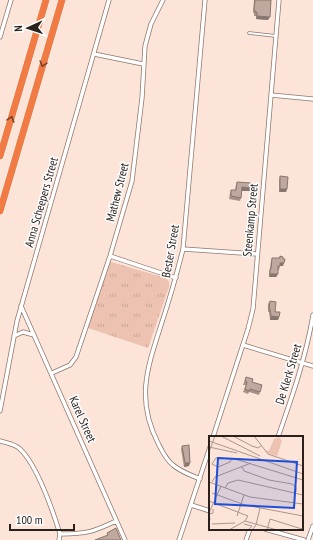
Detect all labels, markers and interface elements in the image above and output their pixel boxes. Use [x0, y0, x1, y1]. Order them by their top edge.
north arrow [8, 8, 48, 48]
text: N [11, 25, 25, 32]
one-way arrow [39, 61, 48, 68]
one-way arrow [6, 116, 15, 123]
street label: Anna Scheepers Street [21, 155, 61, 249]
street label: Mathew Street [102, 160, 132, 223]
street label: Steenkamp Street [239, 182, 261, 257]
street label: Bester Street [158, 223, 182, 279]
street label: De Klerk Street [272, 341, 305, 406]
street label: Karel Street [66, 394, 100, 445]
inset map [209, 436, 303, 530]
scale bar [10, 506, 74, 532]
text: 100 m [16, 512, 43, 527]

